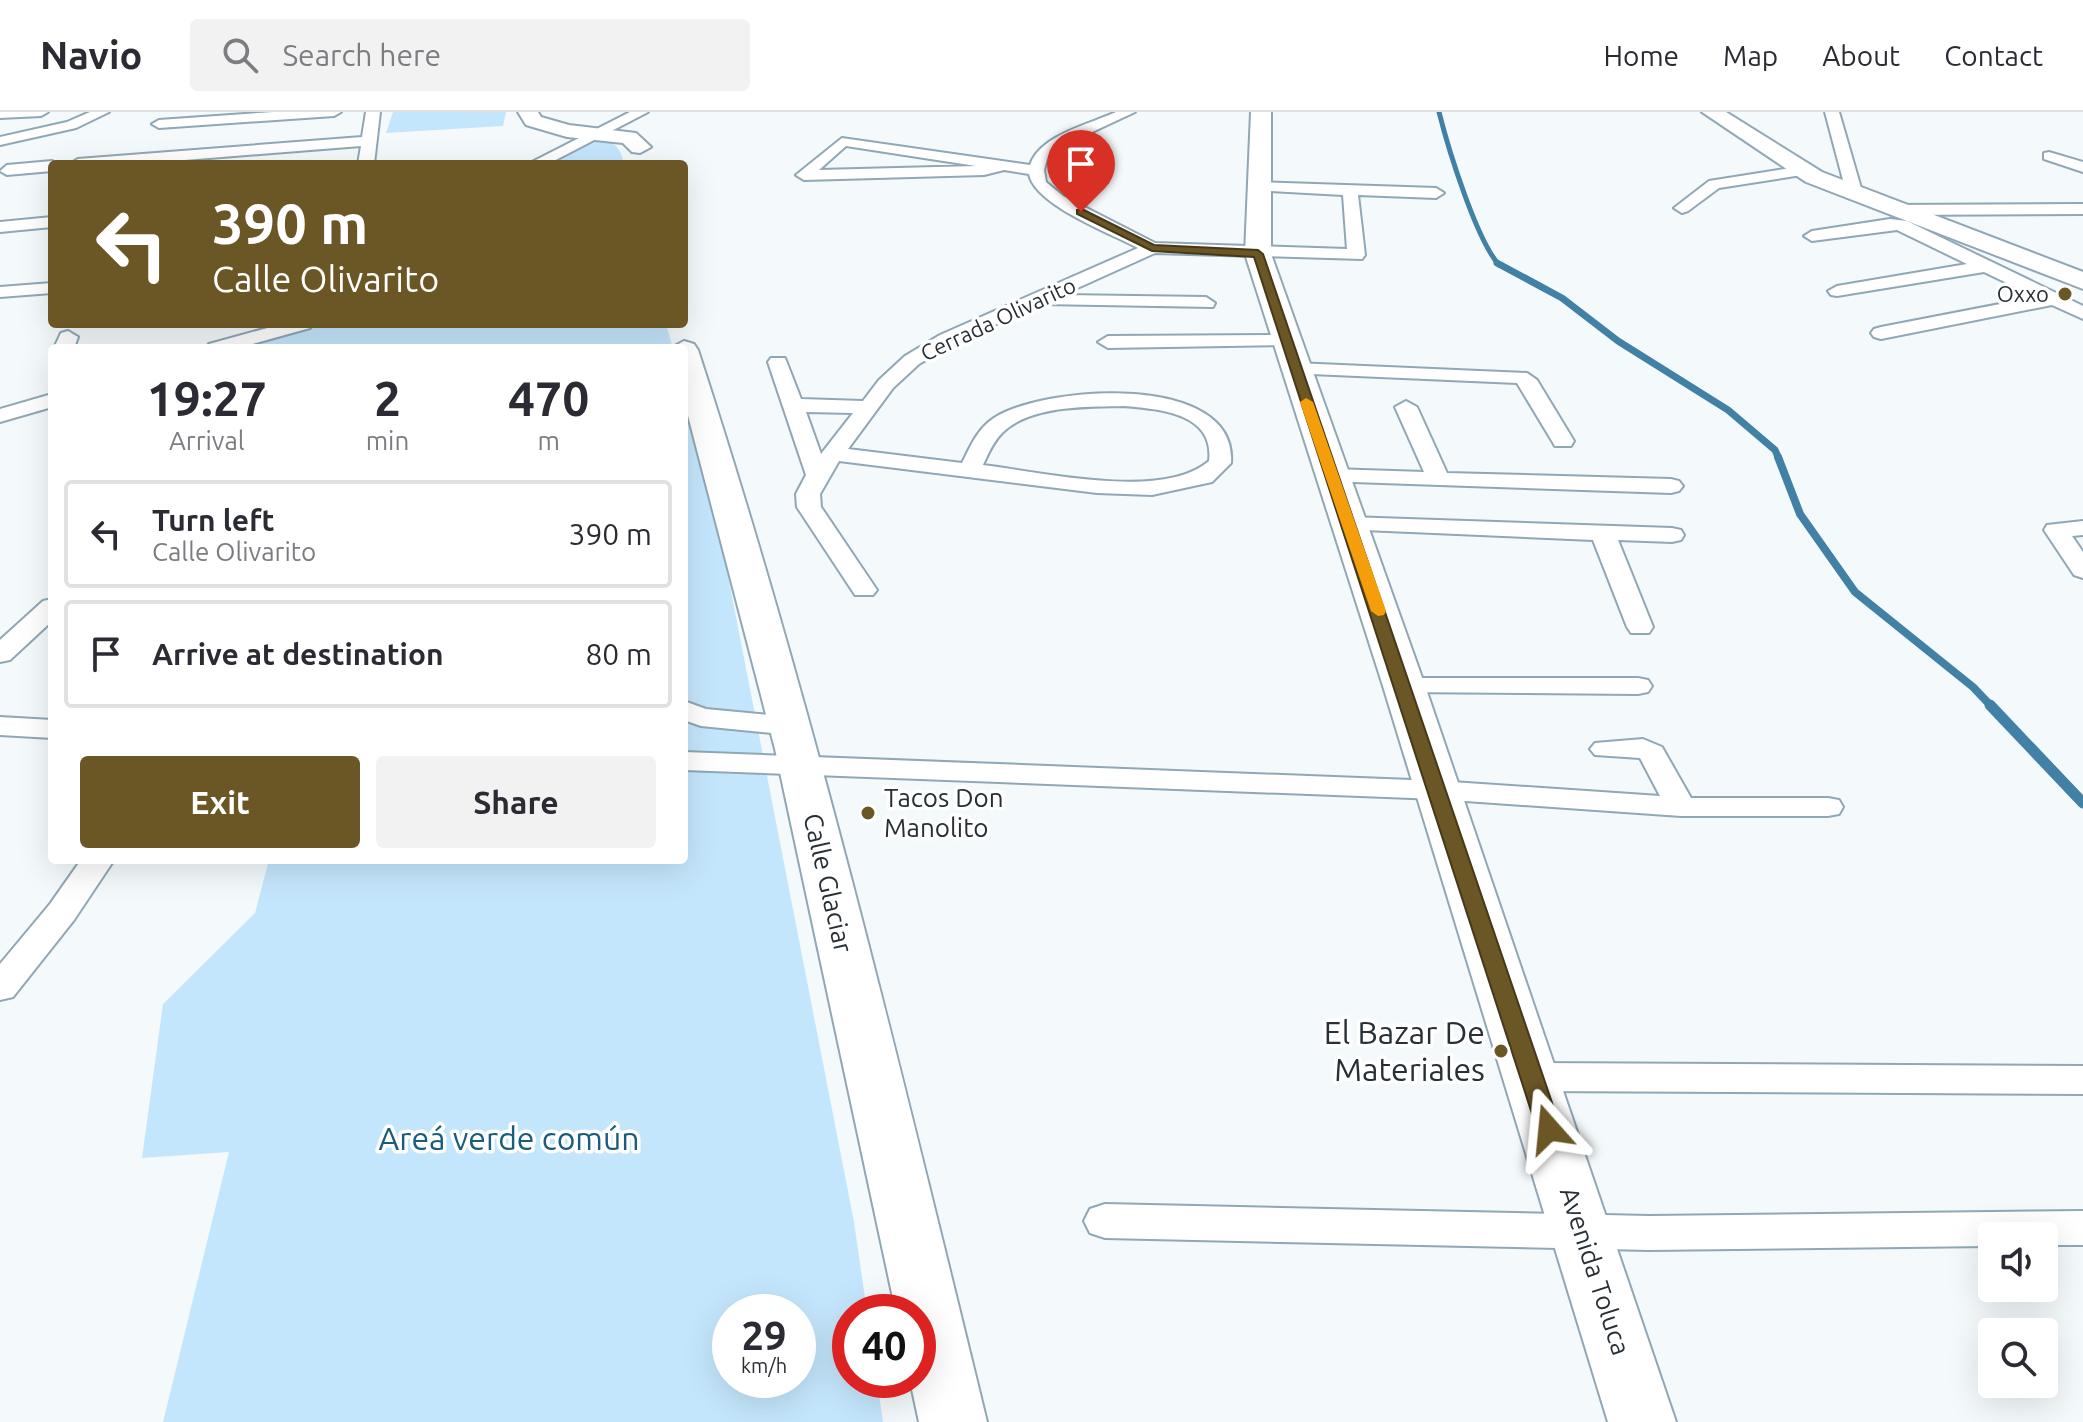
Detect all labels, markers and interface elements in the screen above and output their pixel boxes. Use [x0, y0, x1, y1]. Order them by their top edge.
search box [190, 19, 750, 91]
icon: search [218, 33, 262, 77]
text: Navio [40, 34, 142, 76]
text: Search here [282, 38, 441, 72]
text: Home [1604, 40, 1679, 71]
text: Map [1723, 40, 1778, 71]
text: About [1822, 40, 1900, 71]
text: Contact [1944, 40, 2043, 71]
pin [1047, 130, 1115, 212]
icon: arrive [1059, 142, 1103, 186]
icon: left [80, 192, 184, 296]
text: 390 m [212, 192, 368, 255]
text: Calle Olivarito [212, 258, 439, 299]
street label: Cerrada Olivarito [916, 272, 1079, 365]
place label: Oxxo [1997, 281, 2049, 306]
marker: Oxxo [2056, 285, 2074, 303]
text: 19:27 [147, 371, 267, 425]
text: 2 [374, 371, 401, 425]
text: 470 [508, 371, 589, 425]
text: Arrival [169, 426, 245, 455]
text: min [366, 426, 409, 455]
text: m [537, 426, 560, 455]
text: Turn left [152, 503, 274, 537]
icon: left [84, 512, 128, 556]
text: 390 m [568, 517, 652, 551]
text: Calle Olivarito [152, 537, 316, 566]
icon: arrive [84, 632, 128, 676]
text: Arrive at destination [152, 637, 444, 671]
text: 80 m [585, 637, 652, 671]
button: Exit [80, 756, 360, 848]
button: Share [376, 756, 656, 848]
place label: Tacos Don Manolito [884, 783, 1004, 842]
marker: Tacos Don Manolito [859, 804, 877, 822]
street label: Calle Glaciar [798, 810, 859, 956]
place label: El Bazar De Materiales [1324, 1014, 1485, 1087]
marker: El Bazar De Materiales [1492, 1042, 1510, 1060]
position arrow [1507, 1087, 1591, 1171]
park label: Areá verde común [378, 1120, 640, 1156]
street label: Avenida Toluca [1555, 1183, 1636, 1358]
map controls [1978, 1222, 2058, 1398]
button: sound [1978, 1222, 2058, 1302]
speed limit sign: 40 [832, 1294, 936, 1398]
text: 29 [741, 1313, 787, 1358]
button: search [1978, 1318, 2058, 1398]
text: km/h [741, 1354, 787, 1377]

